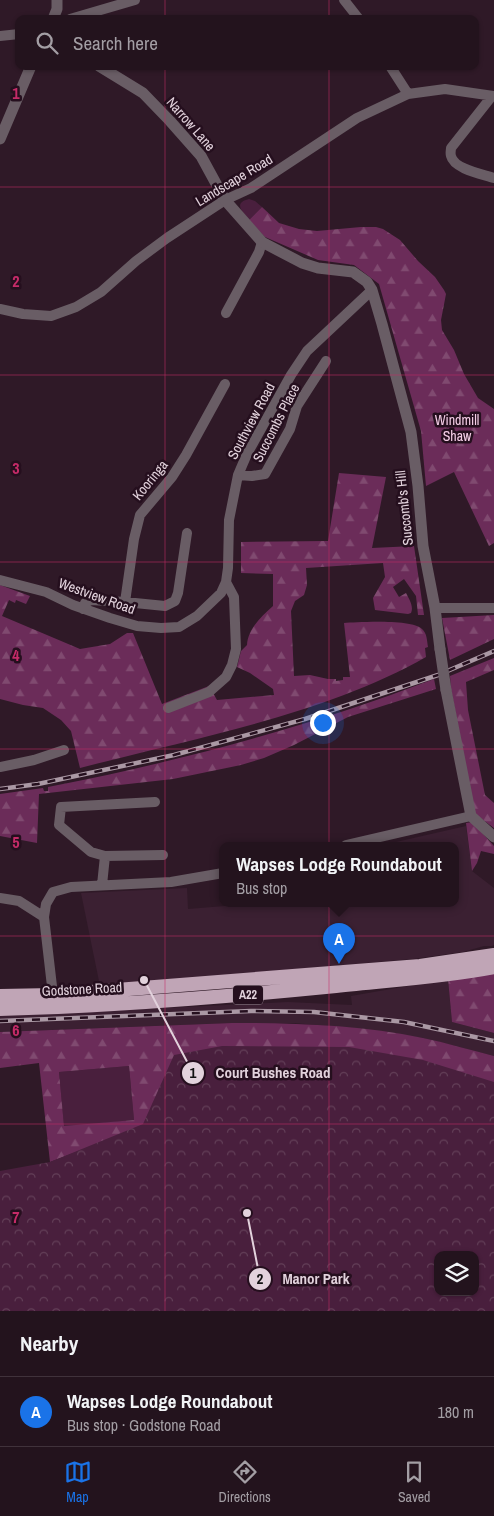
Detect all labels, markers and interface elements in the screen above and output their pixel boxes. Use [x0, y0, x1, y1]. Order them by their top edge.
search box [15, 15, 479, 70]
icon: search [33, 29, 61, 57]
text: Search here [73, 30, 158, 56]
text: 1 [12, 82, 20, 104]
street label: Narrow Lane [163, 93, 219, 155]
street label: Landscape Road [192, 150, 276, 210]
text: 2 [12, 270, 20, 292]
street label: Southview Road [223, 380, 279, 462]
street label: Succombs Place [249, 381, 303, 465]
park label: Windmill Shaw [435, 411, 479, 445]
street label: Kooringa [128, 456, 172, 504]
text: 3 [12, 457, 20, 479]
street label: Succomb's Hill [391, 469, 417, 547]
street label: Westview Road [56, 574, 138, 618]
text: 4 [12, 644, 20, 666]
your location [310, 710, 336, 736]
text: 5 [12, 831, 20, 853]
popup [219, 842, 459, 907]
text: Wapses Lodge Roundabout [236, 851, 442, 877]
text: Bus stop [236, 877, 287, 899]
pin: A [323, 923, 355, 964]
street label: Godstone Road [41, 978, 123, 1000]
road number: A22 [233, 986, 263, 1004]
text: 6 [12, 1019, 20, 1041]
callout: Court Bushes Road [181, 1058, 340, 1088]
text: 1 [190, 1062, 197, 1083]
text: Court Bushes Road [216, 1062, 330, 1083]
text: 7 [12, 1206, 20, 1228]
map controls [434, 1251, 479, 1296]
button: layers [434, 1251, 479, 1296]
callout: Manor Park [247, 1264, 359, 1294]
text: 2 [257, 1268, 264, 1289]
text: Manor Park [283, 1268, 350, 1289]
text: Nearby [20, 1329, 78, 1358]
text: Wapses Lodge Roundabout [67, 1388, 272, 1414]
text: A [31, 1401, 41, 1423]
text: 180 m [438, 1401, 474, 1423]
text: Bus stop · Godstone Road [67, 1414, 221, 1436]
tab: Map [64, 1458, 92, 1506]
tab: Directions [219, 1458, 271, 1506]
tab: Saved [398, 1458, 430, 1506]

